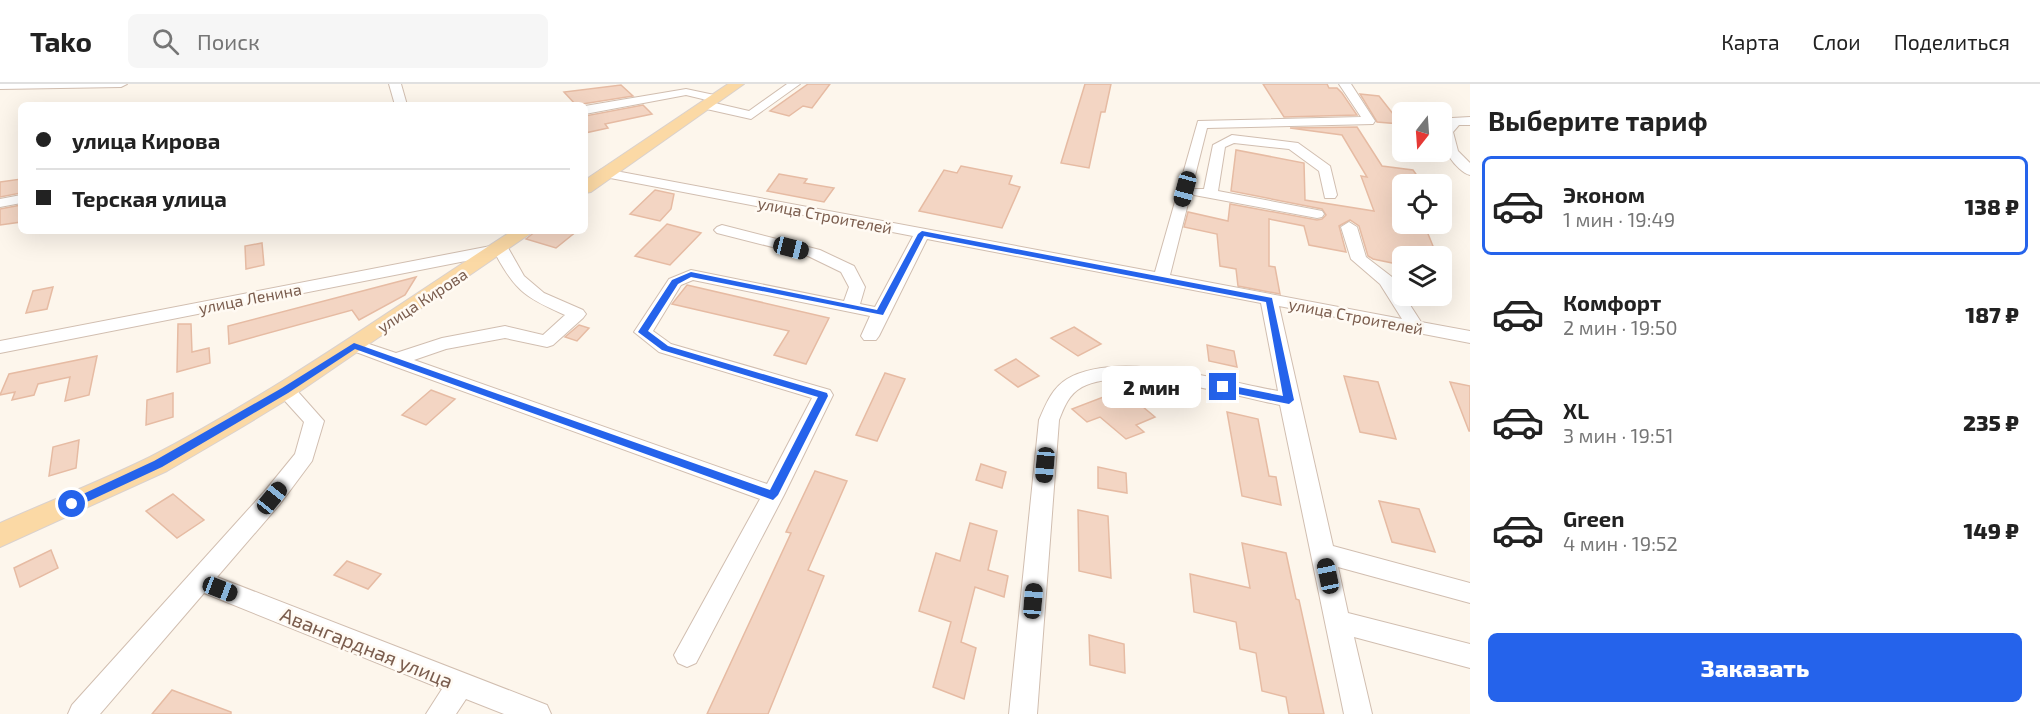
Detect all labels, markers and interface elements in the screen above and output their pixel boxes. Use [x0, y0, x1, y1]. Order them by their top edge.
search box [128, 14, 548, 68]
text: Tako [30, 24, 92, 58]
icon: search [149, 25, 182, 58]
text: Поиск [197, 28, 260, 54]
text: Карта [1721, 29, 1780, 54]
text: Слои [1813, 29, 1861, 54]
text: Поделиться [1894, 29, 2010, 54]
north arrow [1392, 102, 1452, 162]
map controls [1392, 102, 1452, 306]
text: Выберите тариф [1488, 104, 1708, 136]
text: улица Кирова [72, 127, 220, 153]
car [1172, 169, 1198, 209]
button: locate [1392, 174, 1452, 234]
icon: car [1491, 179, 1545, 233]
text: Эконом [1563, 181, 1645, 207]
text: Терская улица [72, 185, 227, 211]
street label: улица Строителей [756, 193, 894, 238]
text: 138 ₽ [1964, 193, 2019, 219]
text: 1 мин · 19:49 [1563, 207, 1675, 231]
car [771, 235, 811, 261]
button: layers [1392, 246, 1452, 306]
street label: улица Кирова [373, 264, 471, 337]
street label: улица Ленина [197, 279, 303, 318]
icon: car [1491, 287, 1545, 341]
text: Комфорт [1563, 289, 1661, 315]
street label: улица Строителей [1287, 294, 1425, 339]
text: 187 ₽ [1965, 301, 2019, 327]
text: 2 мин · 19:50 [1563, 315, 1678, 339]
callout: 2 мин [1103, 366, 1202, 408]
route end [1209, 373, 1236, 400]
text: 2 мин [1123, 375, 1180, 399]
icon: car [1491, 395, 1545, 449]
text: XL [1563, 397, 1589, 423]
text: 235 ₽ [1963, 409, 2019, 435]
text: 3 мин · 19:51 [1563, 423, 1673, 447]
car [1034, 446, 1056, 484]
car [254, 478, 290, 518]
route start [58, 490, 85, 517]
icon: car [1491, 503, 1545, 557]
text: Green [1563, 505, 1625, 531]
text: 149 ₽ [1963, 517, 2019, 543]
text: 4 мин · 19:52 [1563, 531, 1678, 555]
car [1315, 557, 1341, 595]
car [200, 574, 240, 604]
car [1022, 582, 1044, 620]
street label: Авангардная улица [277, 601, 457, 693]
button: Заказать [1488, 633, 2022, 702]

